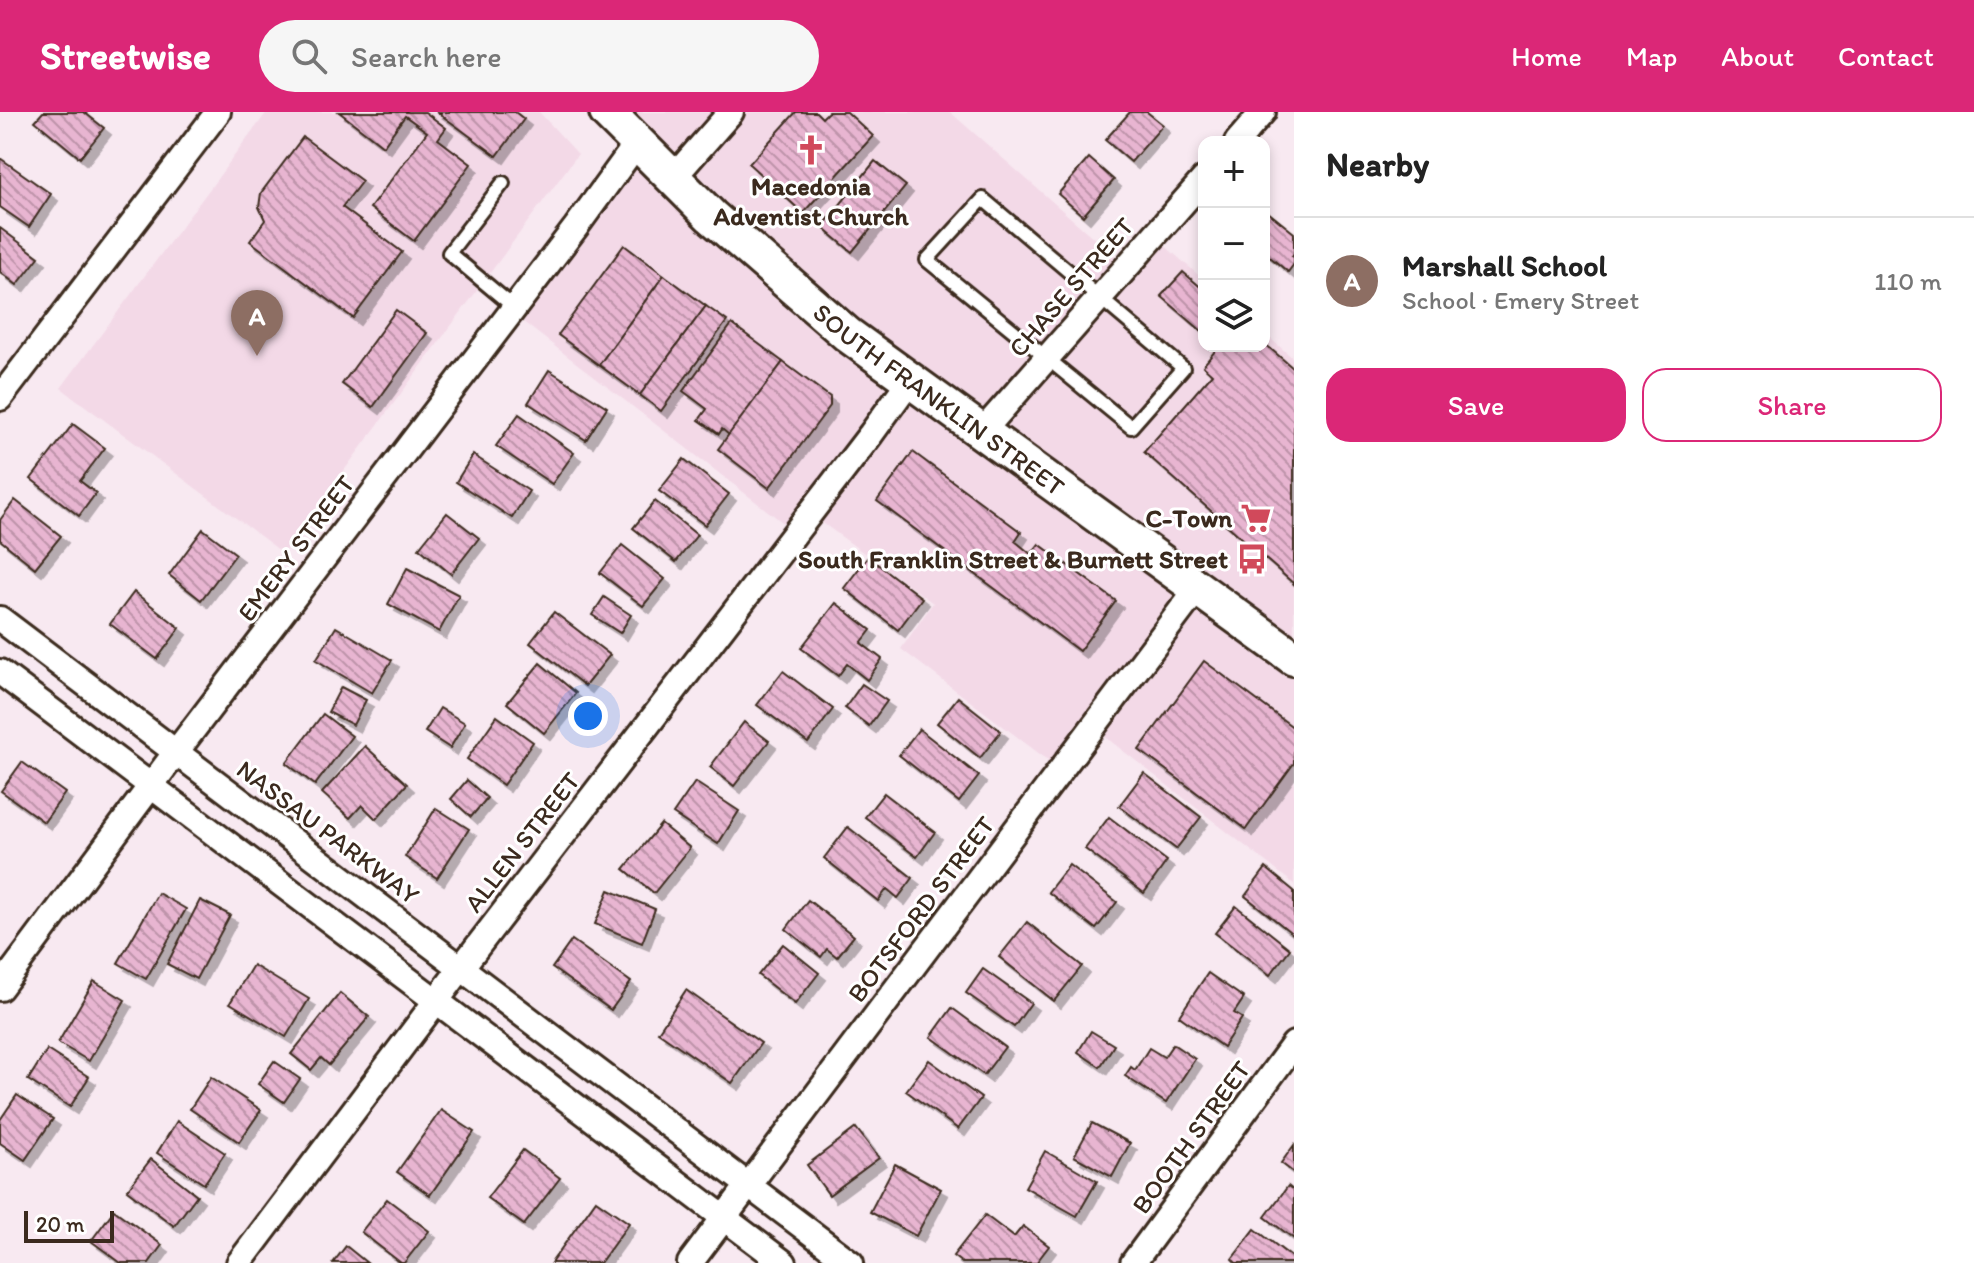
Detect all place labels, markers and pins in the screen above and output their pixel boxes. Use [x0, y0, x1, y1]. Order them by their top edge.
church icon: Macedonia Adventist Church [794, 133, 828, 167]
place label: Macedonia Adventist Church [713, 170, 909, 232]
pin: A [231, 290, 283, 356]
supermarket icon: C-Town [1239, 501, 1273, 535]
place label: C-Town [1145, 502, 1232, 534]
bus stop icon: South Franklin Street & Burnett Street [1235, 542, 1269, 576]
place label: South Franklin Street & Burnett Street [798, 543, 1228, 575]

